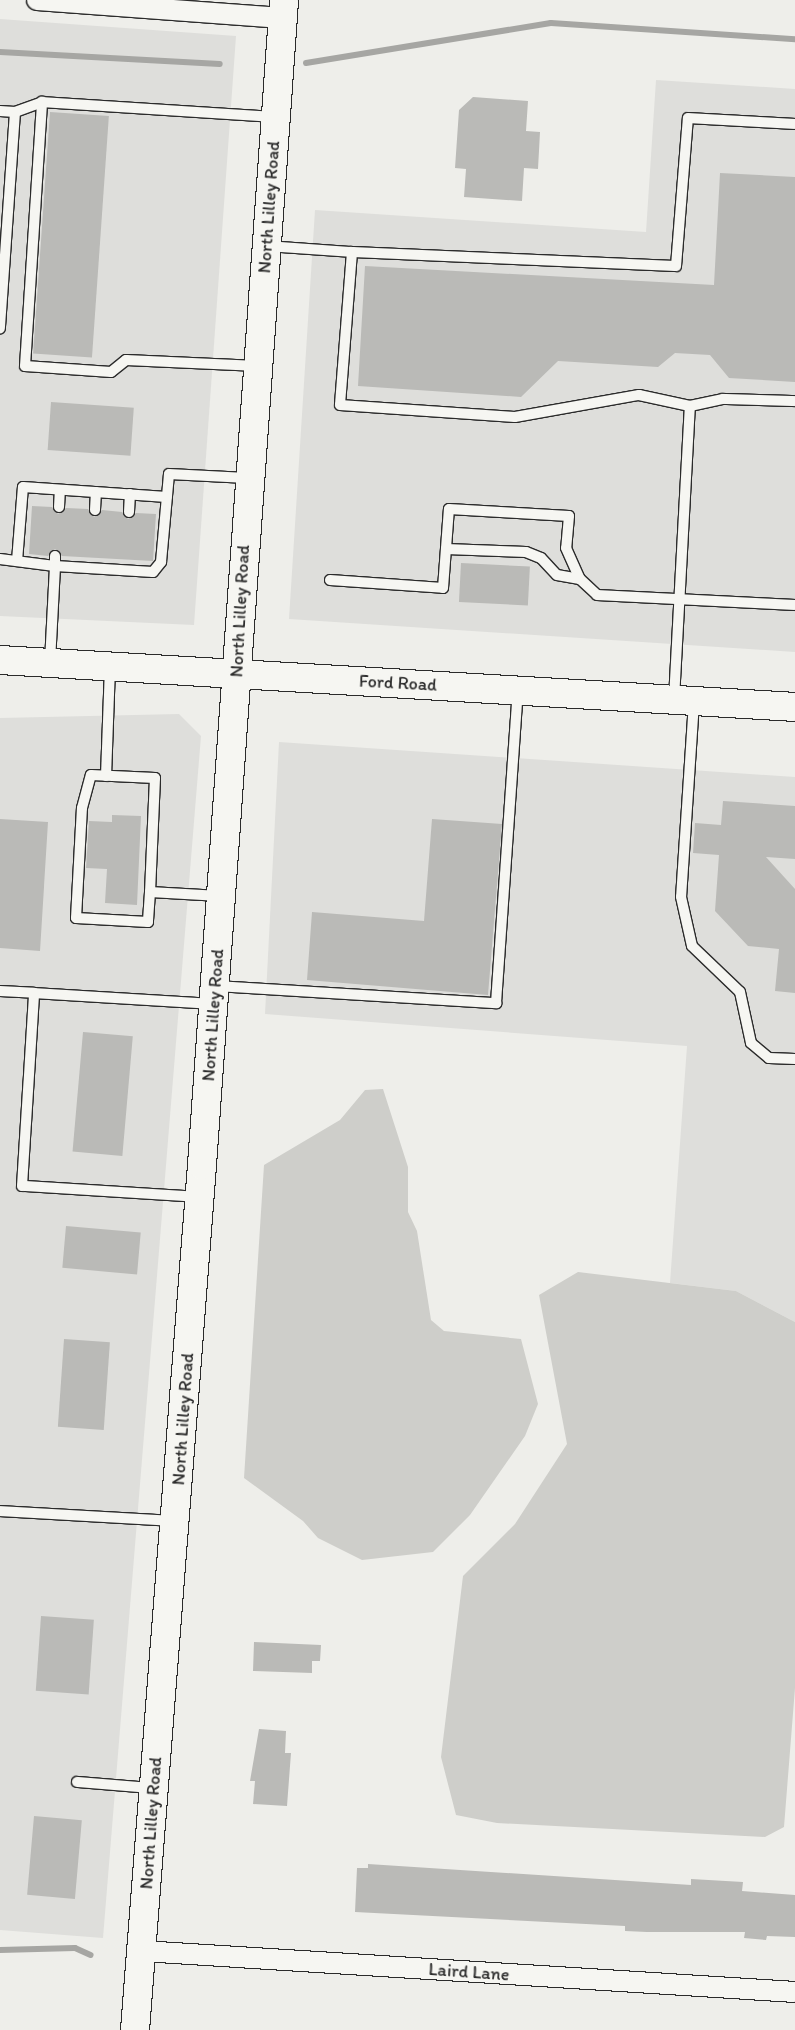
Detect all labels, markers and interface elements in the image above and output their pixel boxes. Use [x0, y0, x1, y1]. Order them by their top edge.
street label: North Lilley Road [254, 140, 284, 274]
street label: North Lilley Road [226, 544, 254, 678]
street label: Ford Road [359, 670, 437, 696]
street label: North Lilley Road [198, 948, 228, 1082]
street label: North Lilley Road [168, 1352, 198, 1486]
street label: North Lilley Road [136, 1756, 166, 1890]
street label: Laird Lane [428, 1958, 510, 1986]

